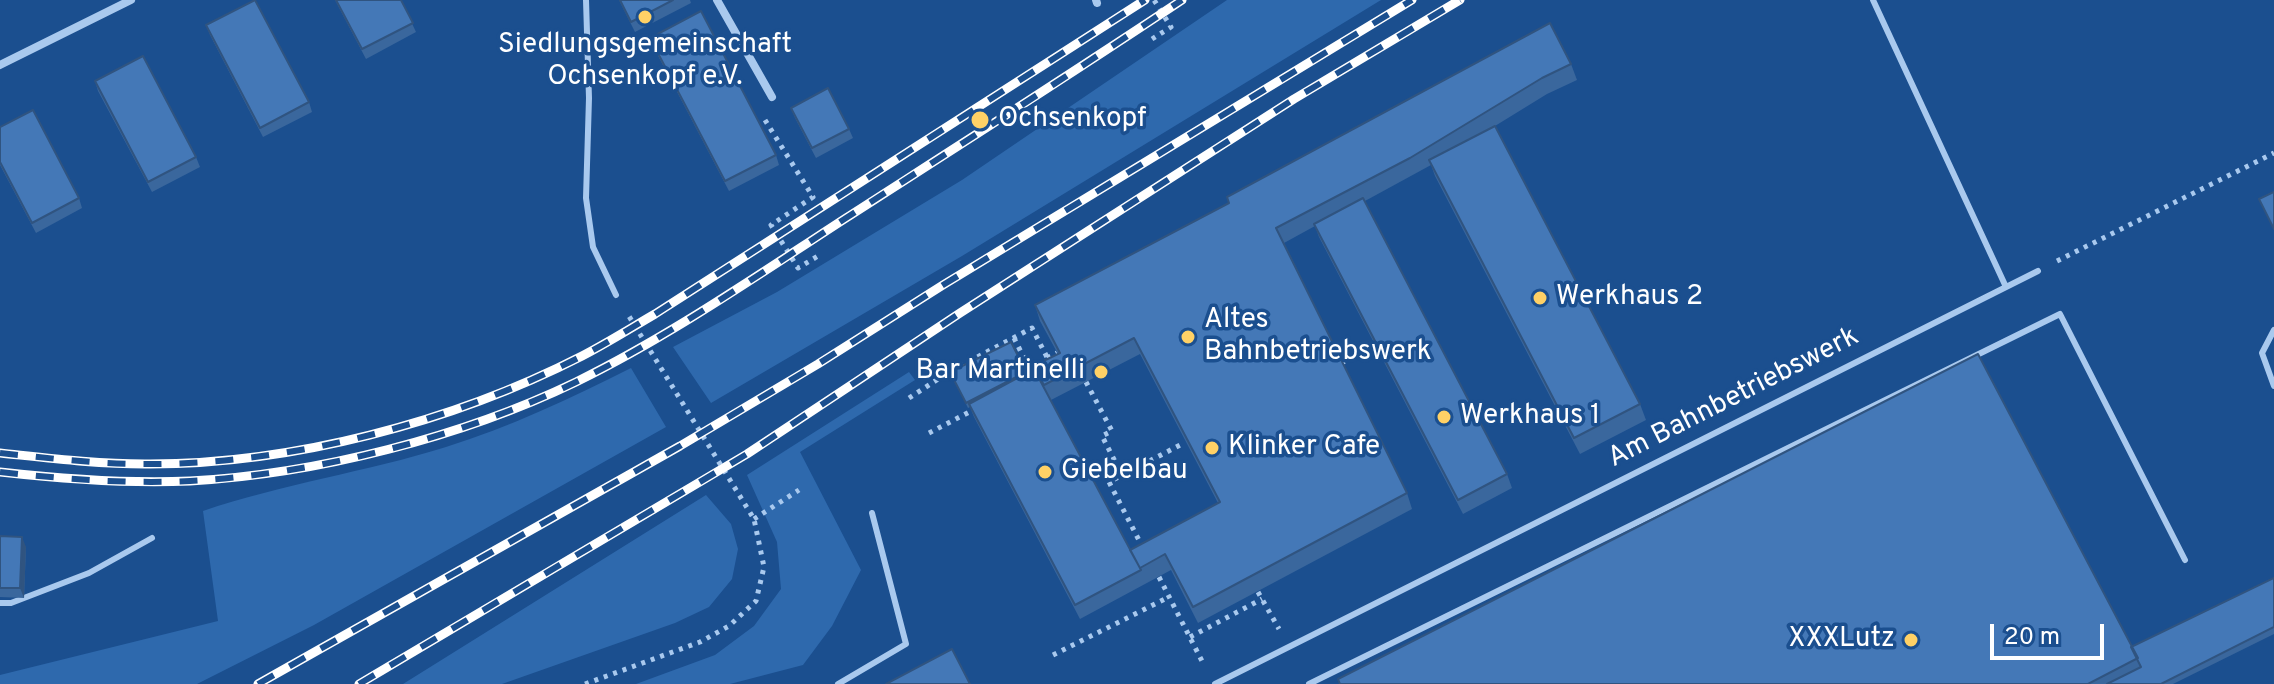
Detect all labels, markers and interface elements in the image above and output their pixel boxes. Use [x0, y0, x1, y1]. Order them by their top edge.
marker: Siedlungsgemeinschaft Ochsenkopf e.V. [636, 8, 654, 26]
place label: Siedlungsgemeinschaft Ochsenkopf e.V. [498, 29, 792, 95]
place label: Ochsenkopf [998, 103, 1146, 137]
marker: Ochsenkopf [969, 109, 991, 131]
place label: Werkhaus 2 [1556, 281, 1703, 315]
marker: Werkhaus 2 [1531, 289, 1549, 307]
place label: Altes Bahnbetriebswerk [1204, 304, 1432, 370]
street label: Am Bahnbetriebswerk [1603, 321, 1865, 477]
marker: Altes Bahnbetriebswerk [1179, 328, 1197, 346]
place label: Bar Martinelli [916, 355, 1085, 389]
marker: Bar Martinelli [1092, 363, 1110, 381]
place label: Werkhaus 1 [1460, 400, 1600, 434]
marker: Werkhaus 1 [1435, 408, 1453, 426]
place label: Klinker Cafe [1228, 431, 1380, 465]
marker: Klinker Cafe [1203, 439, 1221, 457]
place label: Giebelbau [1061, 455, 1188, 489]
marker: Giebelbau [1036, 463, 1054, 481]
scale bar [1994, 608, 2108, 658]
place label: XXXLutz [1789, 623, 1895, 657]
text: 20 m [2004, 623, 2060, 653]
marker: XXXLutz [1902, 631, 1920, 649]

